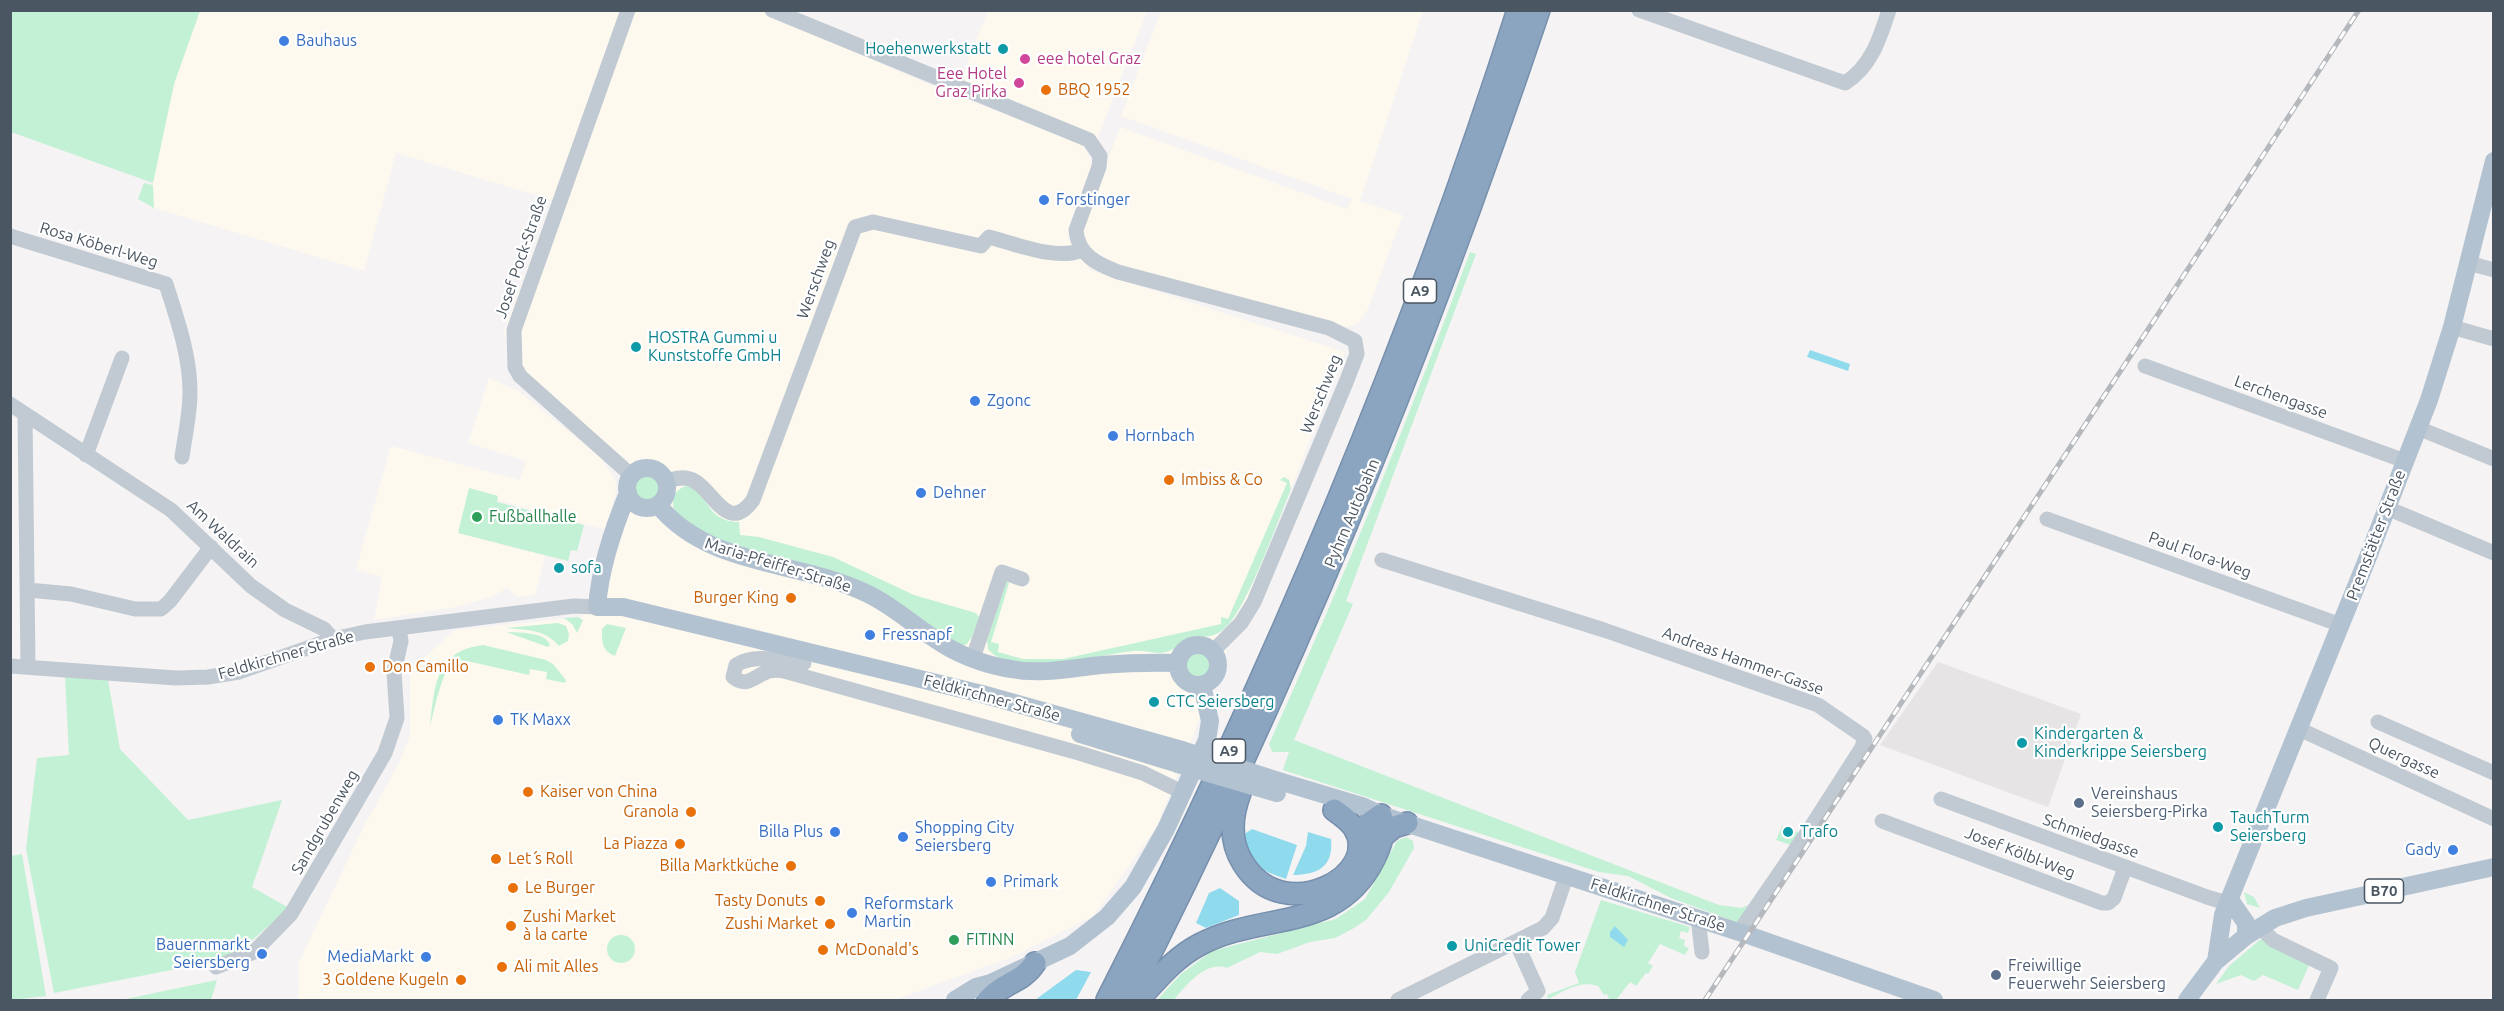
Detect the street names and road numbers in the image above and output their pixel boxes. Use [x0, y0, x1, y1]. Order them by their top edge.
street label: Josef Pock-Straße [491, 193, 551, 321]
street label: Rosa Köberl-Weg [38, 218, 160, 272]
street label: Werschweg [793, 237, 839, 321]
road number: A9 [1404, 279, 1436, 303]
street label: Werschweg [1296, 352, 1346, 436]
street label: Lerchengasse [2232, 371, 2330, 423]
street label: Pyhrn Autobahn [1320, 456, 1384, 570]
street label: Premstätter Straße [2342, 467, 2410, 603]
street label: Am Waldrain [183, 496, 263, 572]
street label: Paul Flora-Weg [2146, 527, 2254, 583]
street label: Maria-Pfeiffer-Straße [702, 534, 854, 596]
street label: Andreas Hammer-Gasse [1660, 623, 1826, 699]
street label: Feldkirchner Straße [216, 626, 356, 684]
street label: Feldkirchner Straße [922, 671, 1062, 725]
street label: Quergasse [2365, 733, 2443, 783]
road number: A9 [1212, 739, 1246, 763]
street label: Sandgrubenweg [287, 766, 363, 878]
street label: Schmiedgasse [2040, 810, 2142, 862]
street label: Josef Kölbl-Weg [1962, 823, 2078, 883]
street label: Feldkirchner Straße [1588, 874, 1728, 936]
road number: B70 [2364, 879, 2404, 903]

